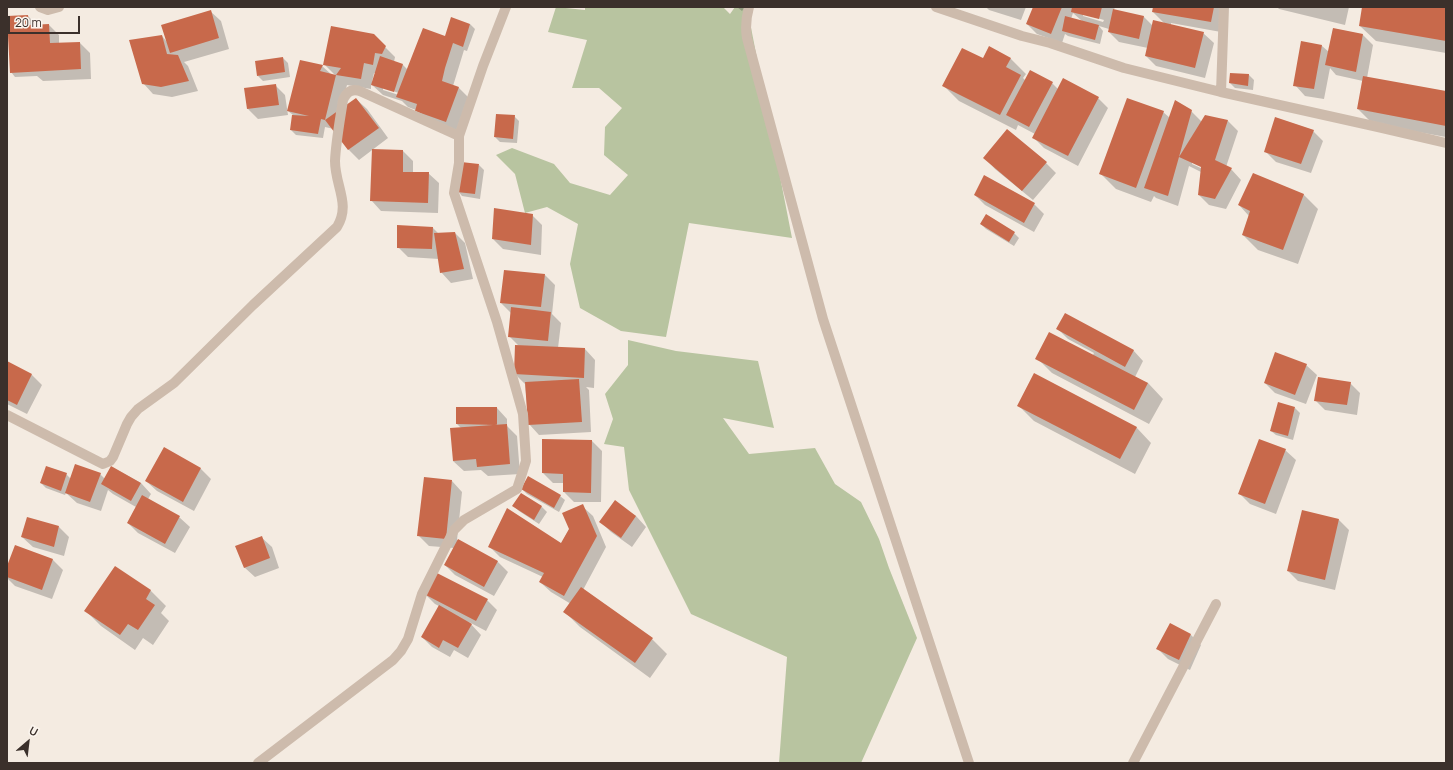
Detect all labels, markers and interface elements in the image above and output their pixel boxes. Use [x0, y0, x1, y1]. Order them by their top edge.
scale bar [10, 8, 82, 34]
text: 20 m [15, 14, 42, 31]
north arrow [8, 722, 48, 762]
text: U [27, 722, 41, 739]

